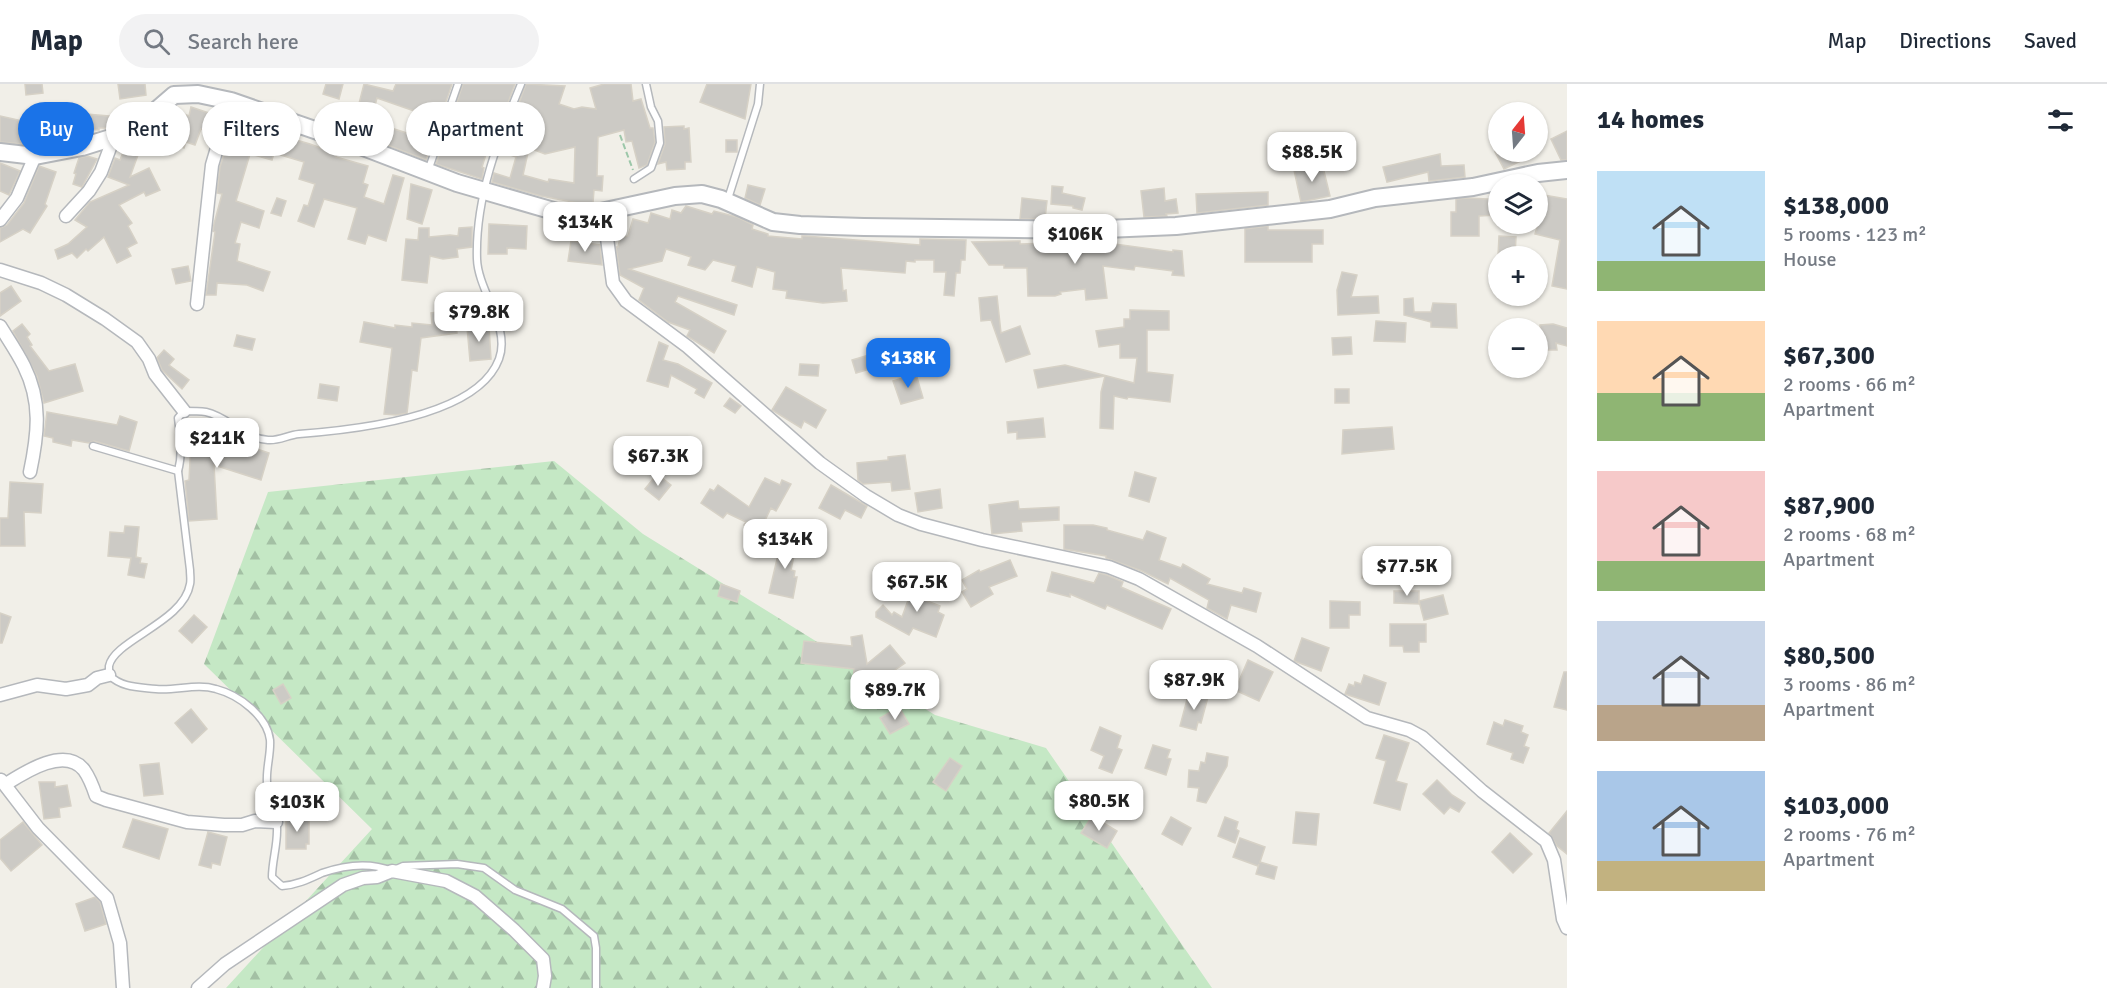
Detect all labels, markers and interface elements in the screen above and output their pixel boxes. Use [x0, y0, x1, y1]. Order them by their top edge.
search box [119, 14, 539, 68]
text: Map [30, 24, 83, 58]
icon: search [140, 25, 173, 58]
text: Search here [188, 28, 299, 55]
text: Map [1828, 28, 1866, 54]
text: Directions [1899, 28, 1991, 54]
text: Saved [2024, 28, 2077, 54]
chip: Buy [18, 102, 94, 156]
chip: Rent [106, 102, 190, 156]
chip: Filters [202, 102, 301, 156]
chip: New [313, 102, 394, 156]
chip: Apartment [406, 102, 545, 156]
north arrow [1488, 102, 1548, 162]
map controls [1488, 102, 1548, 378]
text: 14 homes [1597, 104, 1704, 136]
icon: filters [2044, 104, 2077, 137]
pin: $88.5K [1263, 132, 1361, 183]
text: $88.5K [1281, 139, 1343, 164]
button: layers [1488, 174, 1548, 234]
text: $138,000 [1783, 190, 1889, 222]
icon: home [1645, 195, 1717, 267]
pin: $134K [543, 202, 627, 253]
text: $134K [557, 209, 613, 234]
pin: $106K [1033, 214, 1117, 265]
text: $106K [1047, 221, 1103, 246]
text: 5 rooms · 123 m² [1783, 222, 1927, 247]
button: + [1488, 246, 1548, 306]
text: House [1783, 247, 1837, 272]
pin: $79.8K [430, 292, 528, 343]
text: $79.8K [448, 299, 510, 324]
button: − [1488, 318, 1548, 378]
pin: $138K [866, 338, 950, 389]
text: $67,300 [1783, 340, 1875, 372]
text: $138K [880, 345, 936, 370]
icon: home [1645, 345, 1717, 417]
text: 2 rooms · 66 m² [1783, 372, 1916, 397]
text: Apartment [1783, 397, 1875, 422]
pin: $211K [175, 418, 259, 469]
text: $211K [189, 425, 245, 450]
pin: $67.3K [609, 436, 707, 487]
text: $67.3K [627, 443, 689, 468]
text: $87,900 [1783, 490, 1875, 522]
icon: home [1645, 495, 1717, 567]
pin: $134K [743, 519, 827, 570]
text: 2 rooms · 68 m² [1783, 522, 1916, 547]
text: $134K [757, 526, 813, 551]
pin: $77.5K [1358, 546, 1456, 597]
text: Apartment [1783, 547, 1875, 572]
text: $77.5K [1376, 553, 1438, 578]
pin: $67.5K [868, 562, 966, 613]
text: $67.5K [886, 569, 948, 594]
text: $80,500 [1783, 640, 1875, 672]
icon: home [1645, 645, 1717, 717]
pin: $87.9K [1145, 660, 1243, 711]
text: $87.9K [1163, 667, 1225, 692]
pin: $89.7K [846, 670, 944, 721]
text: 3 rooms · 86 m² [1783, 672, 1916, 697]
text: $89.7K [864, 677, 926, 702]
text: Apartment [1783, 697, 1875, 722]
pin: $80.5K [1050, 781, 1148, 832]
pin: $103K [255, 782, 339, 833]
text: $80.5K [1068, 788, 1130, 813]
text: $103K [269, 789, 325, 814]
text: $103,000 [1783, 790, 1889, 822]
icon: home [1645, 795, 1717, 867]
text: 2 rooms · 76 m² [1783, 822, 1916, 847]
text: Apartment [1783, 847, 1875, 872]

